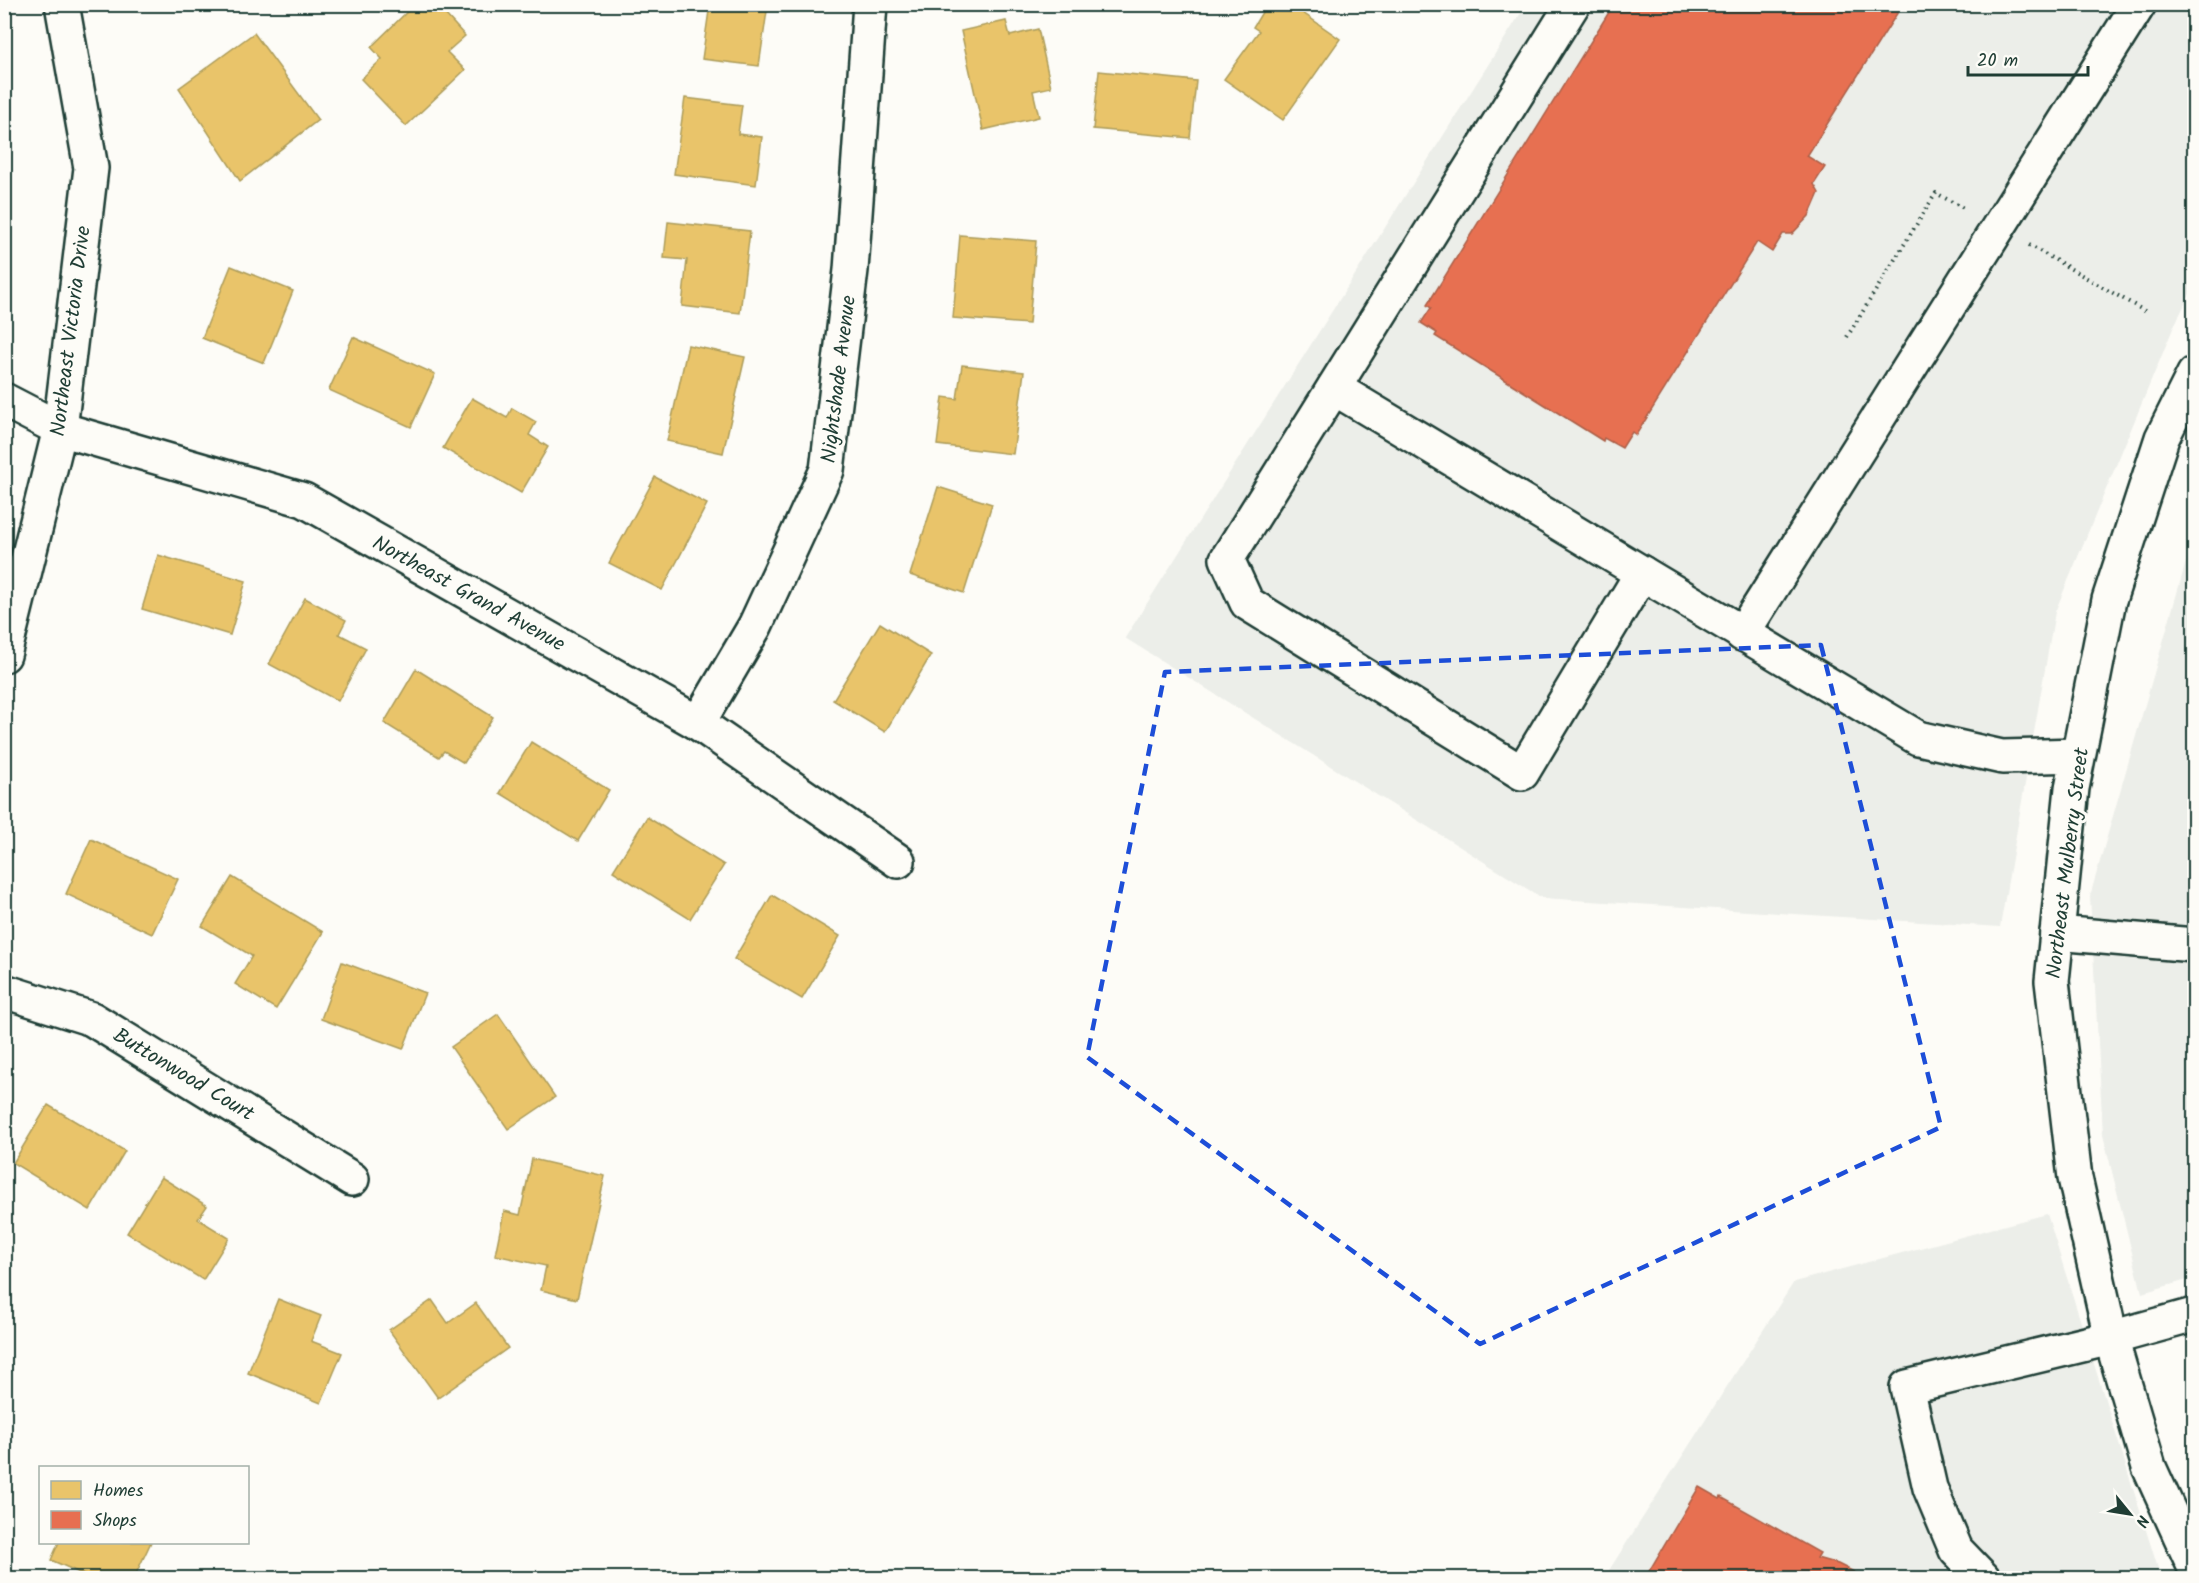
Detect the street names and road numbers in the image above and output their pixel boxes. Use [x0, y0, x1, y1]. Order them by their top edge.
street label: Northeast Victoria Drive [42, 223, 101, 438]
street label: Nightshade Avenue [813, 293, 866, 465]
street label: Northeast Grand Avenue [366, 527, 571, 661]
street label: Northeast Mulberry Street [2038, 745, 2099, 981]
street label: Buttonwood Court [106, 1020, 261, 1131]

